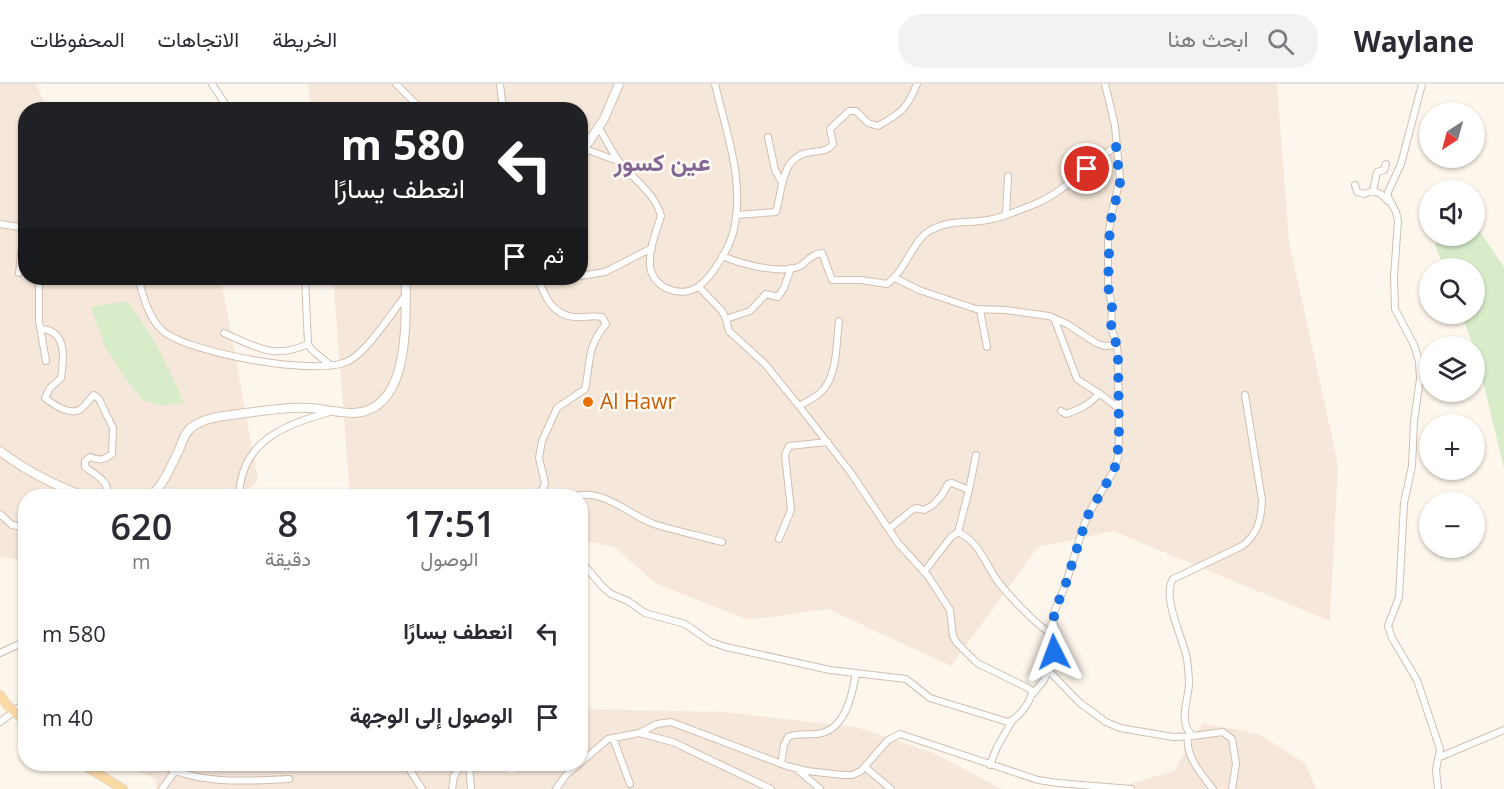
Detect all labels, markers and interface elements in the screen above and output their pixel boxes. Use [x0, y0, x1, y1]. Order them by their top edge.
search box [898, 14, 1318, 68]
text: Waylane [1354, 22, 1474, 60]
text: ابحث هنا [1167, 23, 1249, 53]
text: المحفوظات [30, 25, 125, 53]
text: الاتجاهات [158, 25, 239, 53]
text: الخريطة [272, 25, 337, 53]
icon: search [1264, 25, 1297, 58]
north arrow [1419, 102, 1485, 168]
map controls [1419, 102, 1485, 558]
text: 580 m [341, 115, 465, 172]
icon: left [486, 126, 564, 204]
pin [1061, 143, 1112, 194]
district label: عين كسور [613, 145, 710, 178]
icon: arrive [1070, 152, 1103, 185]
text: انعطف يسارًا [333, 169, 465, 206]
button: sound [1419, 180, 1485, 246]
text: ثم [543, 239, 564, 269]
icon: arrive [498, 240, 531, 273]
button: search [1419, 258, 1485, 324]
button: layers [1419, 336, 1485, 402]
place label: Al Hawr [600, 387, 676, 415]
marker: Al Hawr [581, 395, 595, 409]
button: + [1419, 414, 1485, 480]
button: − [1419, 492, 1485, 558]
text: 8 [278, 499, 298, 548]
text: 17:51 [403, 499, 496, 548]
text: 620 [110, 502, 172, 551]
text: دقيقة [265, 545, 311, 572]
text: الوصول [421, 545, 478, 572]
text: m [132, 548, 151, 575]
text: انعطف يسارًا [403, 615, 513, 645]
icon: left [531, 617, 564, 650]
text: 580 m [42, 618, 106, 648]
position arrow [1022, 620, 1086, 684]
text: الوصول إلى الوجهة [349, 699, 513, 729]
icon: arrive [531, 701, 564, 734]
text: 40 m [42, 702, 93, 732]

